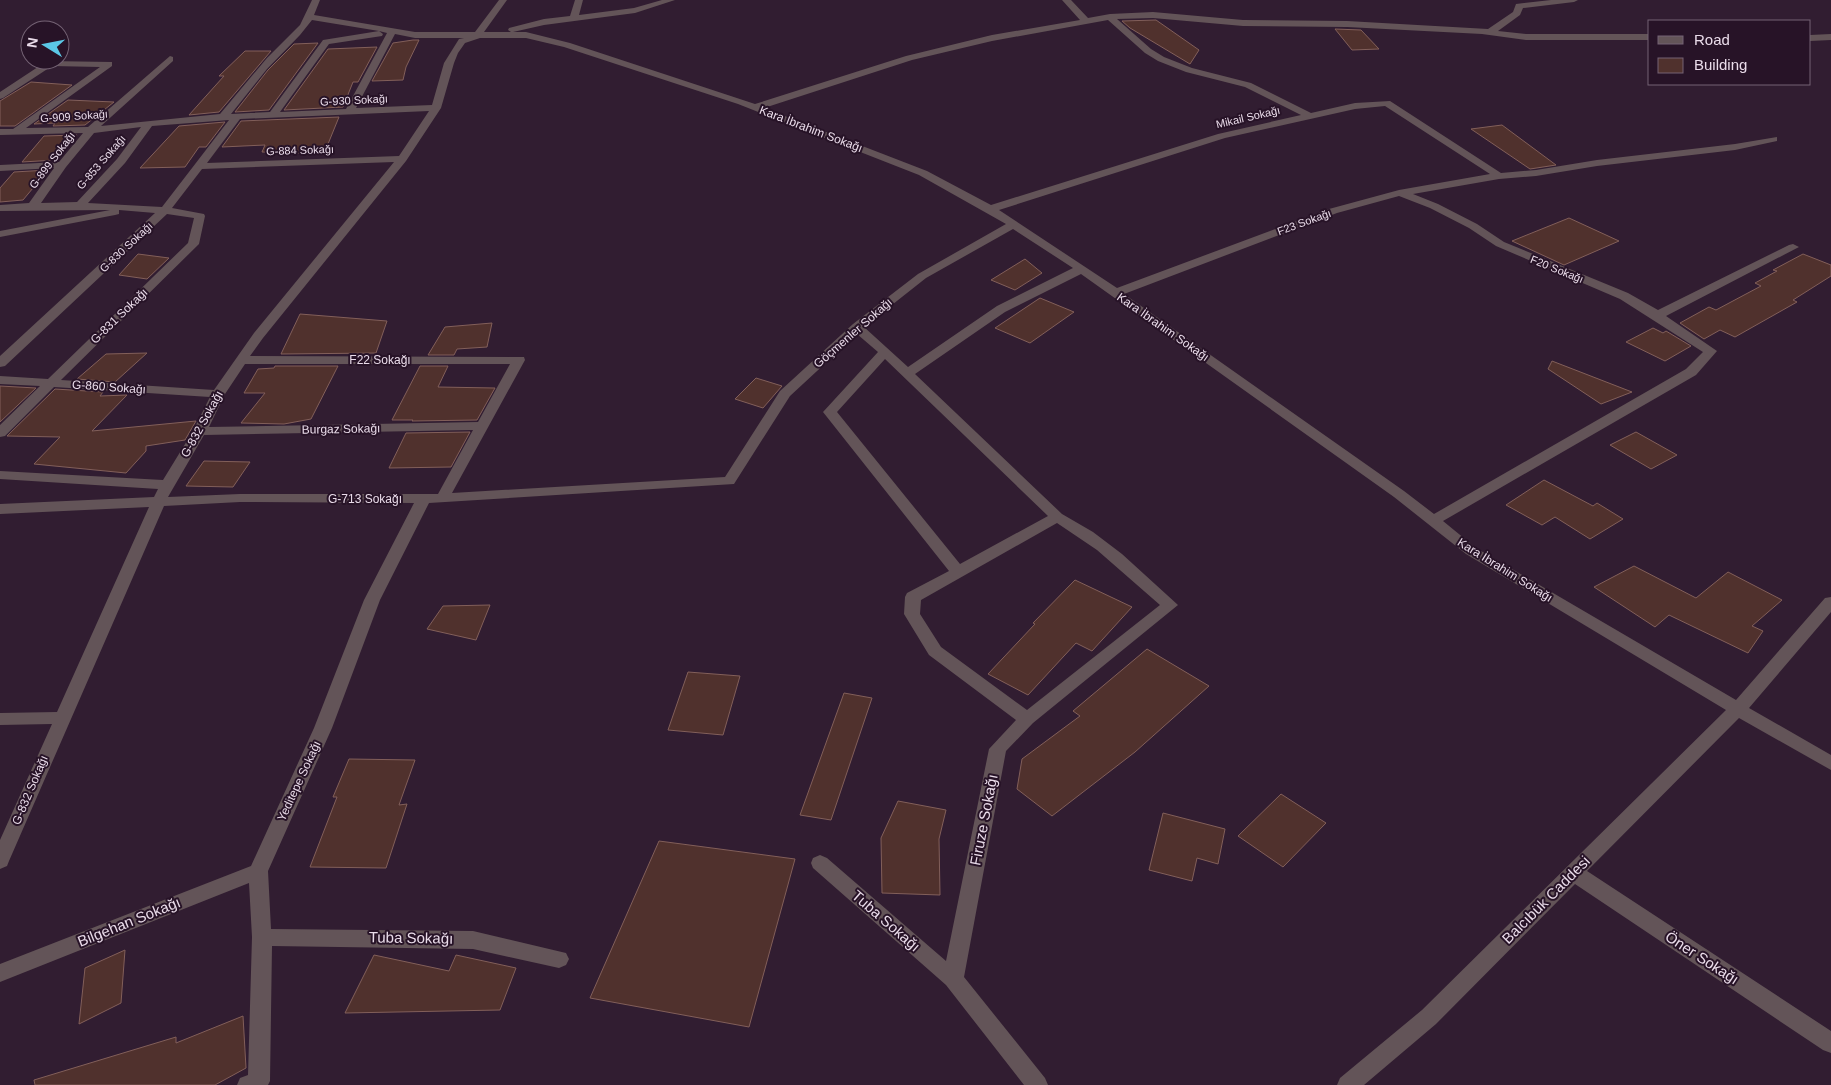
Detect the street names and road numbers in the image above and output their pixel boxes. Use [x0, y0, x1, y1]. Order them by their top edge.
street label: G-930 Sokağı [320, 92, 388, 108]
street label: Kara İbrahim Sokağı [757, 103, 865, 155]
street label: Mikail Sokağı [1215, 104, 1281, 130]
street label: G-909 Sokağı [40, 108, 108, 124]
street label: G-899 Sokağı [27, 129, 77, 191]
street label: G-853 Sokağı [74, 132, 128, 192]
street label: G-884 Sokağı [266, 143, 334, 157]
street label: F23 Sokağı [1276, 207, 1332, 237]
street label: G-830 Sokağı [97, 219, 155, 275]
street label: F20 Sokağı [1529, 253, 1585, 285]
street label: G-831 Sokağı [88, 285, 150, 347]
street label: Kara İbrahim Sokağı [1114, 290, 1212, 364]
street label: Göçmenler Sokağı [811, 295, 895, 371]
street label: F22 Sokağı [349, 353, 411, 367]
street label: G-860 Sokağı [72, 377, 146, 397]
street label: G-832 Sokağı [178, 388, 226, 460]
street label: Burgaz Sokağı [302, 421, 380, 437]
street label: G-713 Sokağı [328, 492, 402, 506]
street label: Kara İbrahim Sokağı [1455, 535, 1555, 605]
street label: Yeditepe Sokağı [274, 739, 324, 823]
street label: G-832 Sokağı [9, 753, 51, 827]
street label: Firuze Sokağı [966, 773, 1001, 867]
street label: Balcıbük Caddesi [1498, 852, 1593, 947]
street label: Tuba Sokağı [849, 886, 924, 955]
street label: Bilgehan Sokağı [75, 893, 183, 950]
street label: Tuba Sokağı [369, 928, 453, 947]
street label: Öner Sokağı [1662, 928, 1742, 988]

